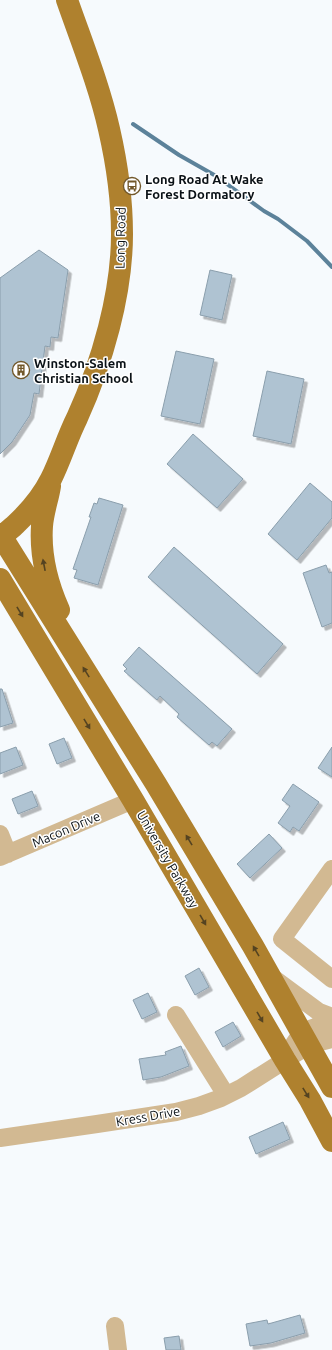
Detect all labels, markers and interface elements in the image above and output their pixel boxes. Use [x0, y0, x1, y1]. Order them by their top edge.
place label: Long Road At Wake Forest Dormatory [145, 172, 264, 201]
bus stop icon: Long Road At Wake Forest Dormatory [122, 176, 142, 196]
street label: Long Road [112, 207, 128, 269]
place label: Winston-Salem Christian School [34, 356, 133, 385]
building icon: Winston-Salem Christian School [11, 360, 31, 380]
one-way arrow [41, 558, 47, 571]
one-way arrow [16, 607, 24, 617]
one-way arrow [82, 667, 90, 678]
one-way arrow [83, 719, 91, 729]
street label: Macon Drive [30, 808, 102, 850]
street label: University Parkway [134, 808, 202, 910]
one-way arrow [186, 834, 193, 846]
one-way arrow [200, 914, 207, 926]
one-way arrow [252, 945, 259, 957]
one-way arrow [257, 1011, 264, 1023]
one-way arrow [302, 1088, 310, 1098]
street label: Kress Drive [115, 1103, 181, 1129]

